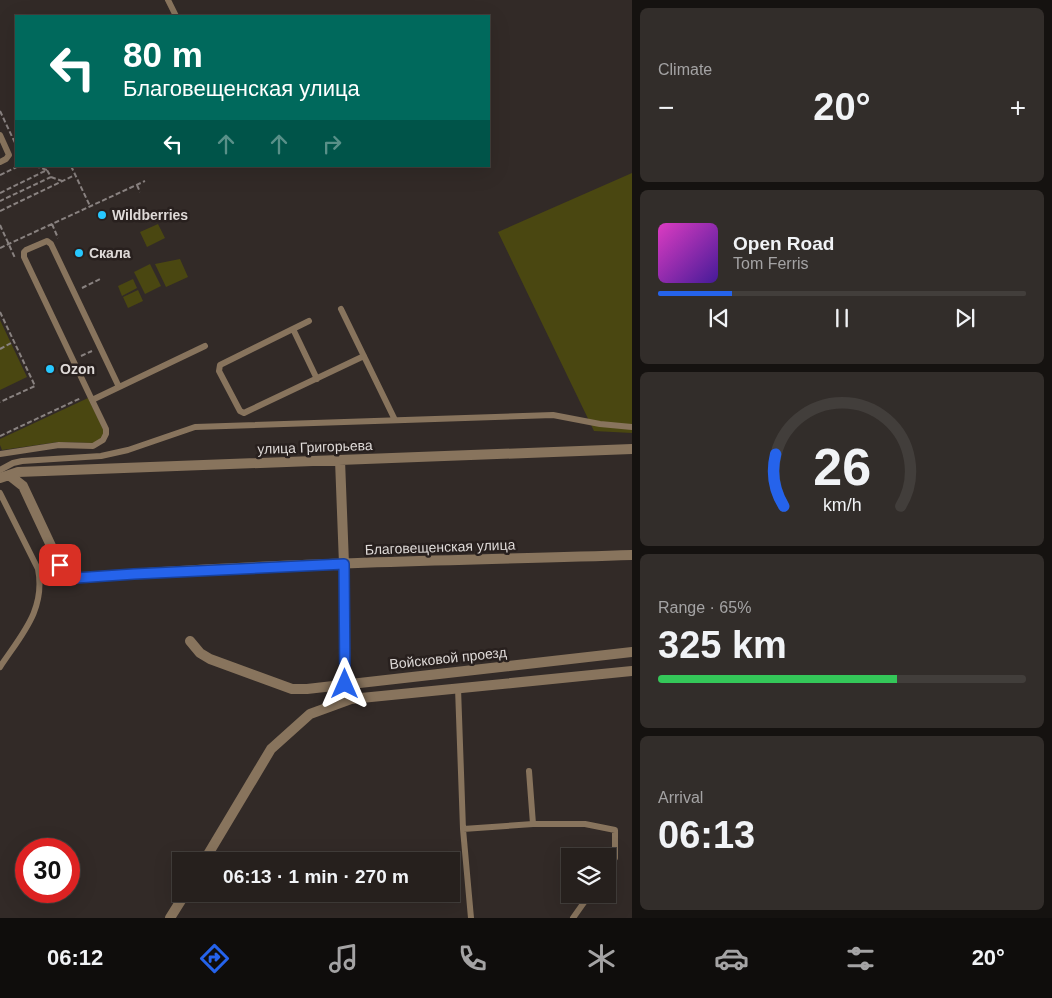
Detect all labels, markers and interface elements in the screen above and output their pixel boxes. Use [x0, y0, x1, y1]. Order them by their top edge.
icon: left [40, 35, 105, 100]
text: 80 m [123, 35, 203, 74]
text: Climate [658, 61, 712, 78]
text: Благовещенская улица [123, 76, 360, 101]
text: 20° [813, 86, 871, 128]
text: − [658, 92, 674, 123]
text: + [1010, 92, 1026, 123]
icon: left [159, 130, 187, 158]
icon: ahead [212, 130, 240, 158]
icon: ahead [265, 130, 293, 158]
icon: right [318, 130, 346, 158]
place label: Wildberries [112, 207, 188, 223]
marker: Wildberries [96, 209, 108, 221]
text: Open Road [733, 233, 834, 254]
place label: Скала [89, 245, 131, 261]
marker: Скала [73, 247, 85, 259]
text: Tom Ferris [733, 255, 809, 272]
icon: previous [705, 304, 733, 332]
icon: pause [828, 304, 856, 332]
icon: next [951, 304, 979, 332]
place label: Ozon [60, 361, 95, 377]
marker: Ozon [44, 363, 56, 375]
street label: улица Григорьева [257, 437, 373, 457]
text: 26 [813, 438, 871, 496]
text: km/h [823, 495, 861, 515]
street label: Благовещенская улица [364, 536, 516, 558]
pin [39, 544, 81, 586]
icon: arrive [46, 551, 74, 579]
text: Range · 65% [658, 599, 751, 616]
text: 325 km [658, 624, 787, 666]
street label: Войсковой проезд [389, 644, 507, 672]
position arrow [318, 657, 370, 709]
text: Arrival [658, 789, 703, 806]
text: 06:13 [658, 814, 755, 856]
speed limit sign: 30 [15, 838, 80, 903]
map controls [561, 848, 616, 903]
button: layers [561, 848, 616, 903]
text: 06:13 · 1 min · 270 m [223, 866, 409, 887]
icon: directions [197, 941, 232, 976]
icon: music [326, 941, 361, 976]
icon: phone [455, 941, 490, 976]
icon: climate [584, 941, 619, 976]
icon: car [714, 941, 749, 976]
icon: filters [843, 941, 878, 976]
text: 06:12 [47, 945, 103, 970]
text: 20° [972, 945, 1005, 970]

